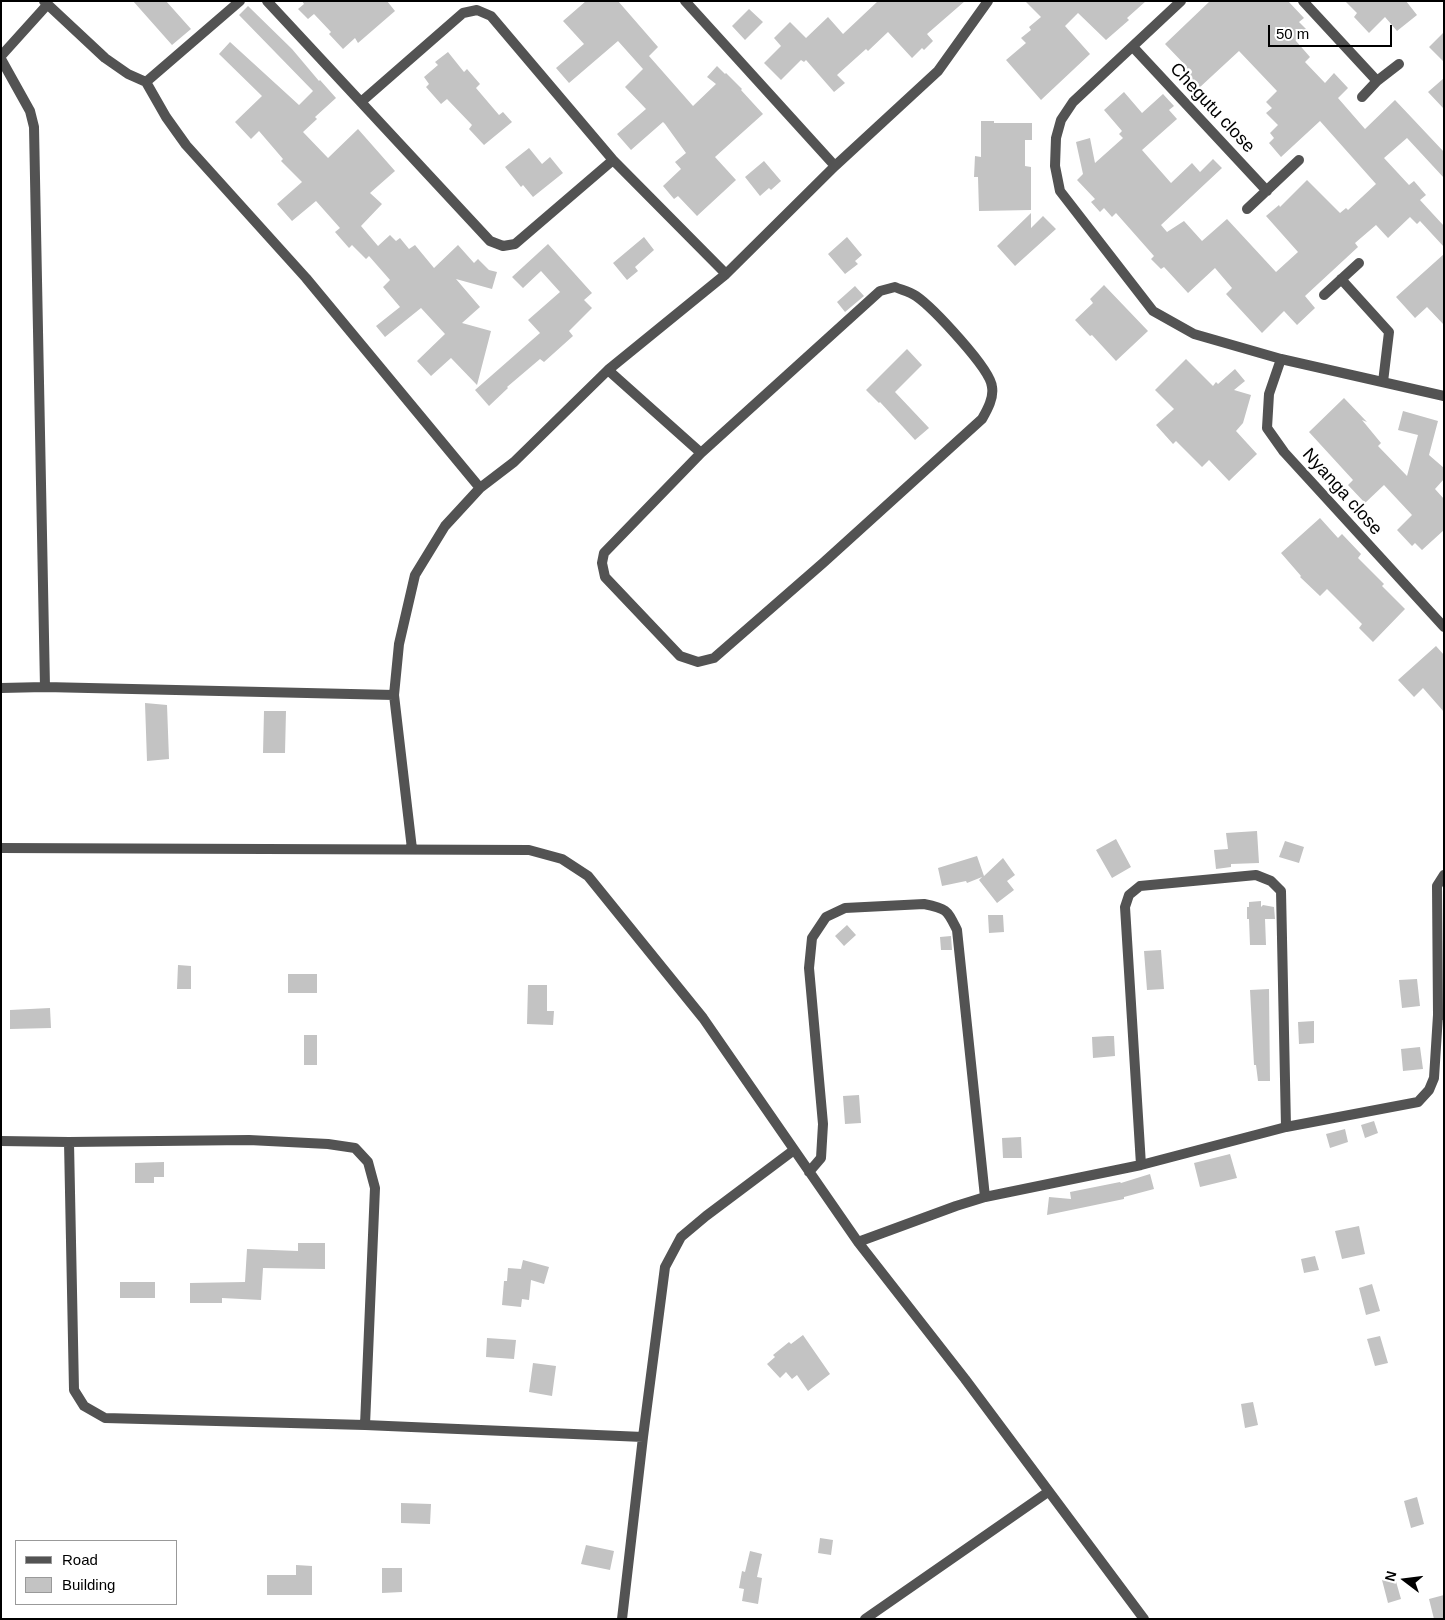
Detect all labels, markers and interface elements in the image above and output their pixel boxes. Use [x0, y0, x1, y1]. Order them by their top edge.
scale bar [1270, 15, 1394, 47]
text: 50 m [1276, 25, 1309, 42]
street label: Chegutu close [1165, 59, 1259, 157]
street label: Nyanga close [1297, 444, 1387, 540]
legend [15, 1540, 178, 1605]
text: Road [62, 1551, 98, 1568]
north arrow [1380, 1555, 1430, 1605]
text: N [1381, 1569, 1400, 1583]
text: Building [62, 1576, 115, 1593]

